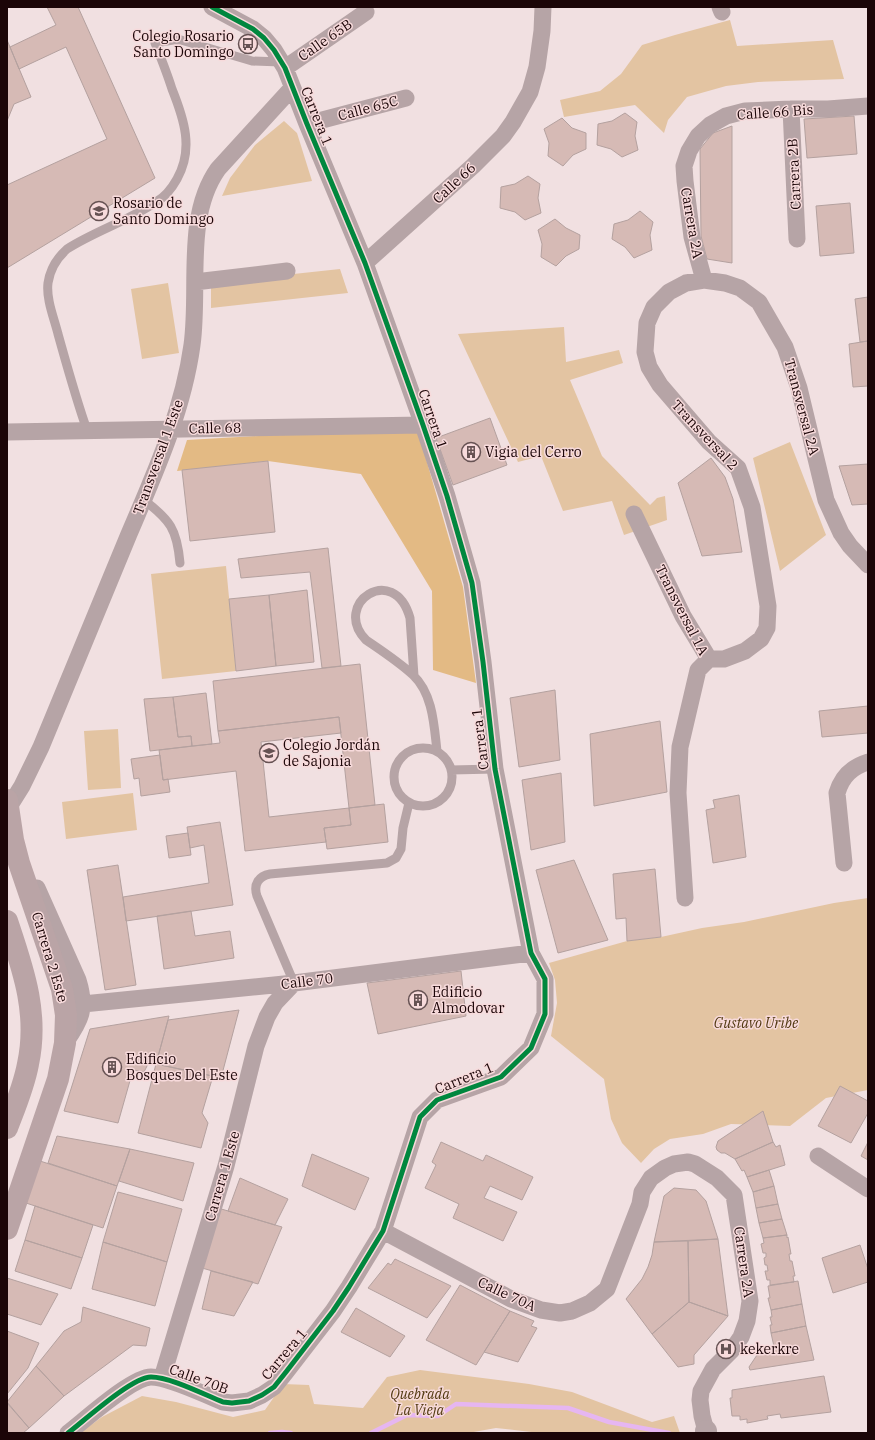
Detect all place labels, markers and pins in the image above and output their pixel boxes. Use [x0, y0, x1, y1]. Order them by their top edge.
place label: Colegio Rosario Santo Domingo [132, 27, 234, 61]
bus stop icon: Colegio Rosario Santo Domingo [237, 33, 259, 55]
place label: Rosario de Santo Domingo [113, 194, 214, 228]
school or university icon: Rosario de Santo Domingo [88, 200, 110, 222]
building icon: Vigia del Cerro [460, 441, 482, 463]
place label: Vigia del Cerro [485, 443, 582, 461]
place label: Colegio Jordán de Sajonia [283, 736, 380, 770]
school or university icon: Colegio Jordán de Sajonia [258, 742, 280, 764]
place label: Edificio Almodovar [432, 983, 505, 1017]
building icon: Edificio Almodovar [407, 989, 429, 1011]
place label: Edificio Bosques Del Este [126, 1050, 238, 1084]
building icon: Edificio Bosques Del Este [101, 1056, 123, 1078]
hospital icon: kekerkre [715, 1338, 737, 1360]
place label: kekerkre [740, 1340, 799, 1358]

